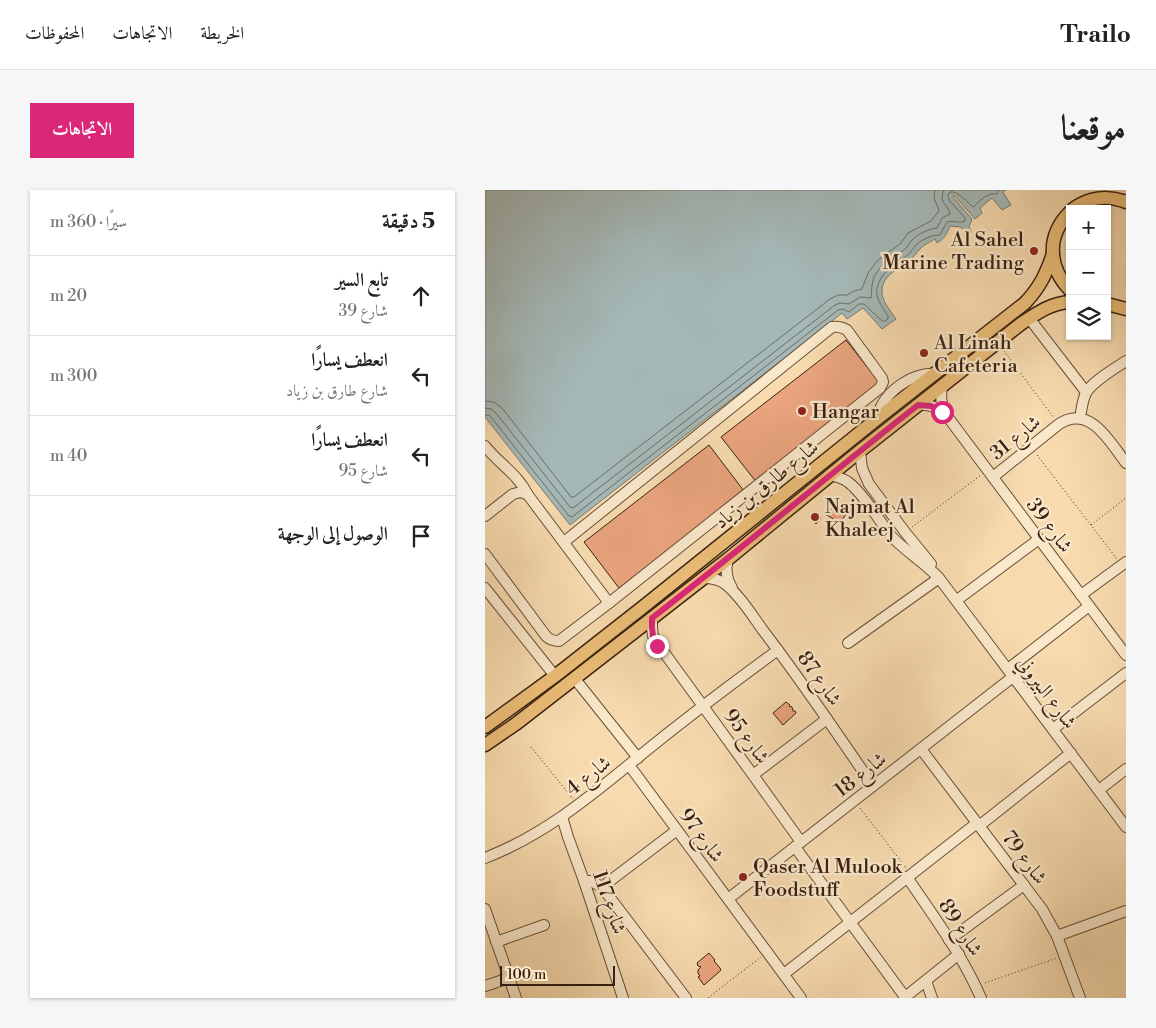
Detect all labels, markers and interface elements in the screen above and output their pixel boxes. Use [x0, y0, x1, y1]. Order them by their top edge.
text: Trailo [1060, 20, 1131, 50]
text: المحفوظات [25, 22, 84, 45]
text: الاتجاهات [112, 22, 172, 45]
text: الخريطة [200, 22, 244, 45]
button: الاتجاهات [30, 103, 134, 158]
text: موقعنا [1061, 107, 1126, 150]
map controls [1066, 205, 1111, 340]
button: + [1066, 205, 1111, 250]
text: 5 دقيقة [382, 209, 435, 235]
text: سيرًا · 360 m [50, 212, 127, 232]
place label: Al Sahel Marine Trading [882, 228, 1025, 276]
marker: Al Sahel Marine Trading [1028, 245, 1040, 257]
button: − [1066, 250, 1111, 295]
text: تابع السير [335, 268, 388, 292]
icon: ahead [407, 282, 435, 310]
text: 20 m [50, 286, 87, 306]
button: layers [1066, 295, 1111, 340]
text: شارع 39 [338, 301, 388, 321]
place label: Al Linah Cafeteria [933, 331, 1018, 379]
marker: Al Linah Cafeteria [918, 347, 930, 359]
text: انعطف يسارًا [311, 348, 388, 372]
icon: left [407, 362, 435, 390]
text: 300 m [50, 366, 97, 386]
text: شارع طارق بن زياد [286, 381, 388, 401]
place label: Hangar [812, 400, 880, 425]
route start [931, 401, 954, 424]
marker: Hangar [796, 405, 808, 417]
street label: شارع 31 [986, 410, 1049, 469]
text: انعطف يسارًا [311, 428, 388, 452]
street label: شارع طارق بن زياد [710, 435, 827, 538]
icon: left [407, 442, 435, 470]
text: 40 m [50, 446, 87, 466]
text: شارع 95 [338, 461, 388, 481]
street label: شارع 39 [1017, 494, 1077, 561]
place label: Najmat Al Khaleej [825, 495, 915, 543]
marker: Najmat Al Khaleej [809, 511, 821, 523]
text: الوصول إلى الوجهة [278, 522, 388, 546]
icon: arrive [407, 522, 435, 550]
route end [646, 635, 669, 658]
street label: شارع 87 [788, 647, 846, 713]
street label: شارع البيروني [1007, 651, 1081, 737]
street label: شارع 95 [714, 704, 774, 772]
street label: شارع 18 [830, 747, 894, 806]
street label: شارع 4 [561, 751, 619, 805]
street label: شارع 97 [669, 804, 729, 870]
street label: شارع 79 [992, 826, 1052, 892]
place label: Qaser Al Mulook Foodstuff [753, 855, 904, 903]
street label: شارع 117 [582, 867, 631, 939]
marker: Qaser Al Mulook Foodstuff [737, 871, 749, 883]
street label: شارع 89 [929, 894, 987, 963]
scale bar [500, 963, 615, 986]
text: 100 m [507, 966, 546, 984]

